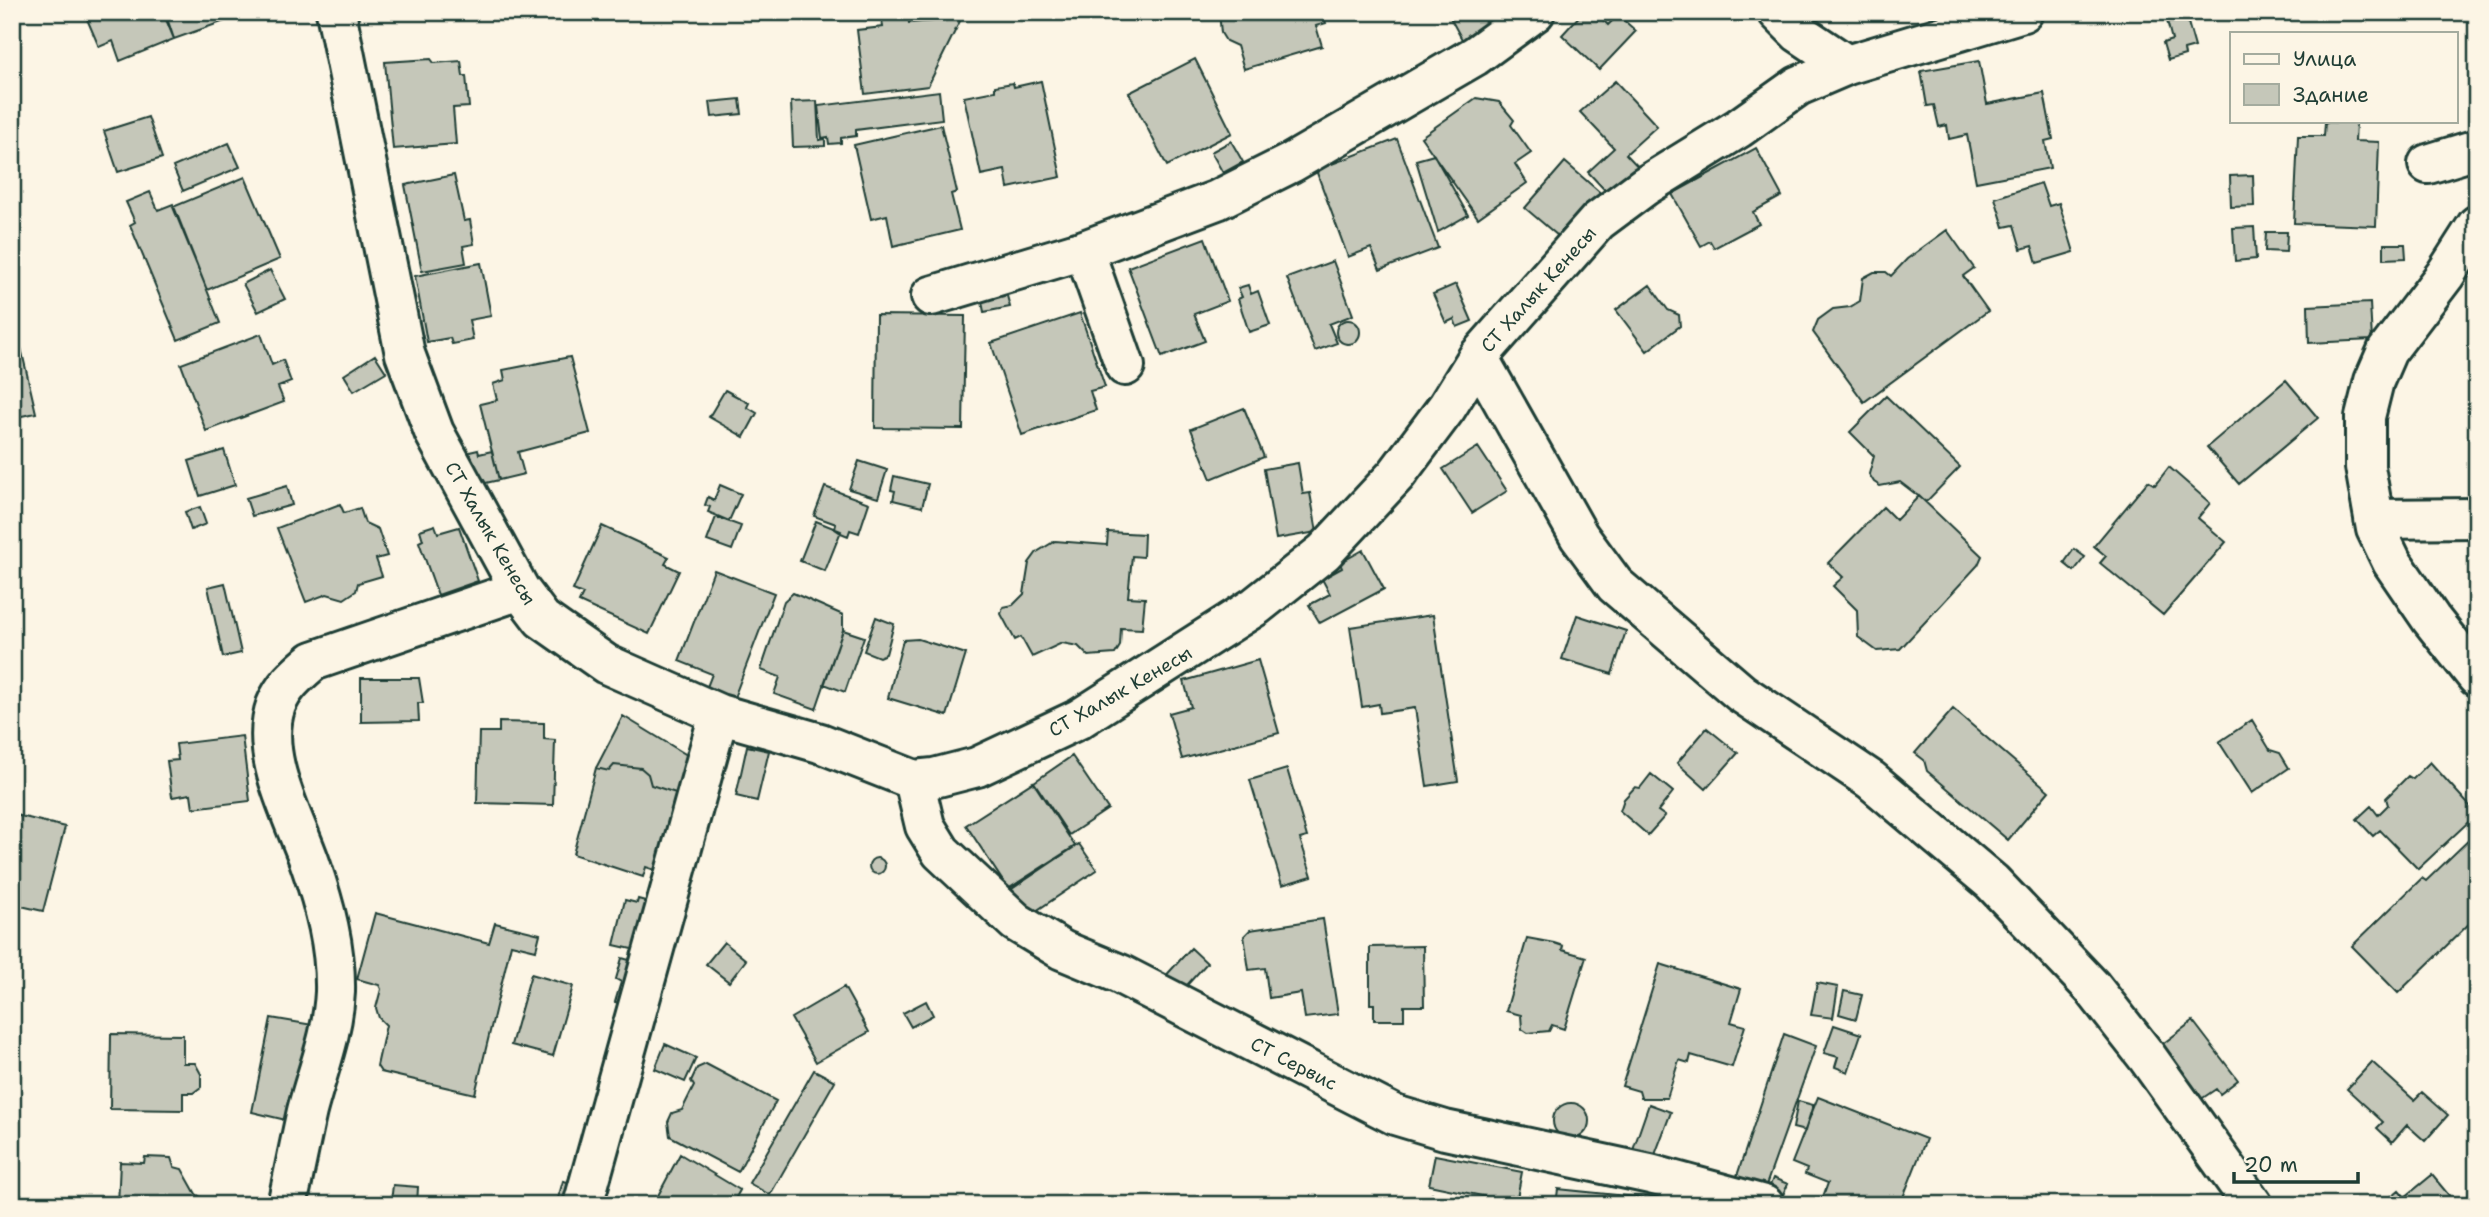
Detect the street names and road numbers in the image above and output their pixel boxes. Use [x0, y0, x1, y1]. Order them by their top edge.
street label: СТ Халык Кенесы [1475, 221, 1602, 358]
street label: СТ Халык Кенесы [439, 457, 542, 609]
street label: СТ Халык Кенесы [1044, 640, 1196, 743]
street label: СТ Сервис [1246, 1031, 1341, 1096]

